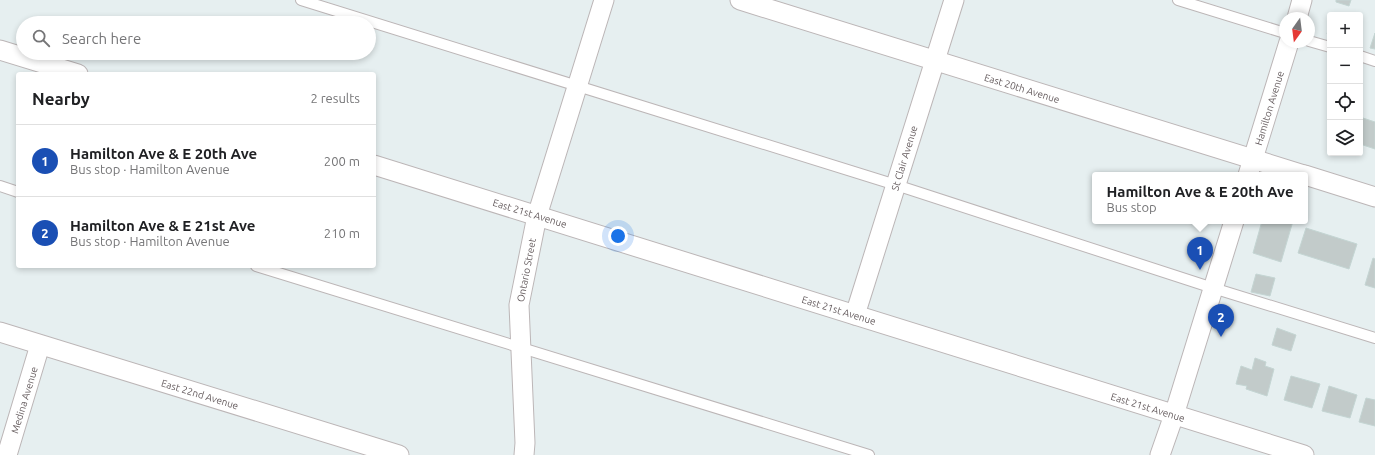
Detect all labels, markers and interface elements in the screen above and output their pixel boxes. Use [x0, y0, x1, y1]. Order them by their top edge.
north arrow [1279, 12, 1315, 48]
map controls [1327, 12, 1363, 156]
button: + [1327, 12, 1363, 48]
search box [16, 16, 376, 60]
icon: search [30, 27, 52, 49]
text: Search here [62, 30, 141, 47]
button: − [1327, 48, 1363, 84]
street label: Hamilton Avenue [1253, 70, 1286, 147]
street label: East 20th Avenue [983, 72, 1061, 105]
button: locate [1327, 84, 1363, 120]
text: Nearby [32, 89, 90, 108]
text: 2 results [310, 91, 360, 105]
button: layers [1327, 120, 1363, 156]
street label: St Clair Avenue [889, 124, 920, 192]
text: Hamilton Ave & E 20th Ave [70, 145, 257, 162]
text: 1 [41, 154, 49, 168]
text: 200 m [324, 154, 360, 168]
text: Bus stop · Hamilton Avenue [70, 162, 230, 176]
popup [1092, 172, 1308, 224]
text: Hamilton Ave & E 20th Ave [1106, 183, 1294, 200]
street label: East 21st Avenue [492, 197, 568, 230]
text: Bus stop [1106, 200, 1157, 214]
text: Hamilton Ave & E 21st Ave [70, 217, 255, 234]
text: 2 [41, 226, 49, 240]
text: 210 m [324, 226, 360, 240]
your location [608, 226, 628, 246]
text: Bus stop · Hamilton Avenue [70, 234, 230, 248]
street label: Ontario Street [515, 237, 538, 303]
pin: 1 [1187, 237, 1213, 270]
street label: East 21st Avenue [801, 294, 877, 327]
pin: 2 [1208, 304, 1234, 337]
street label: Medina Avenue [9, 365, 40, 435]
street label: East 22nd Avenue [160, 378, 240, 411]
street label: East 21st Avenue [1110, 391, 1186, 424]

